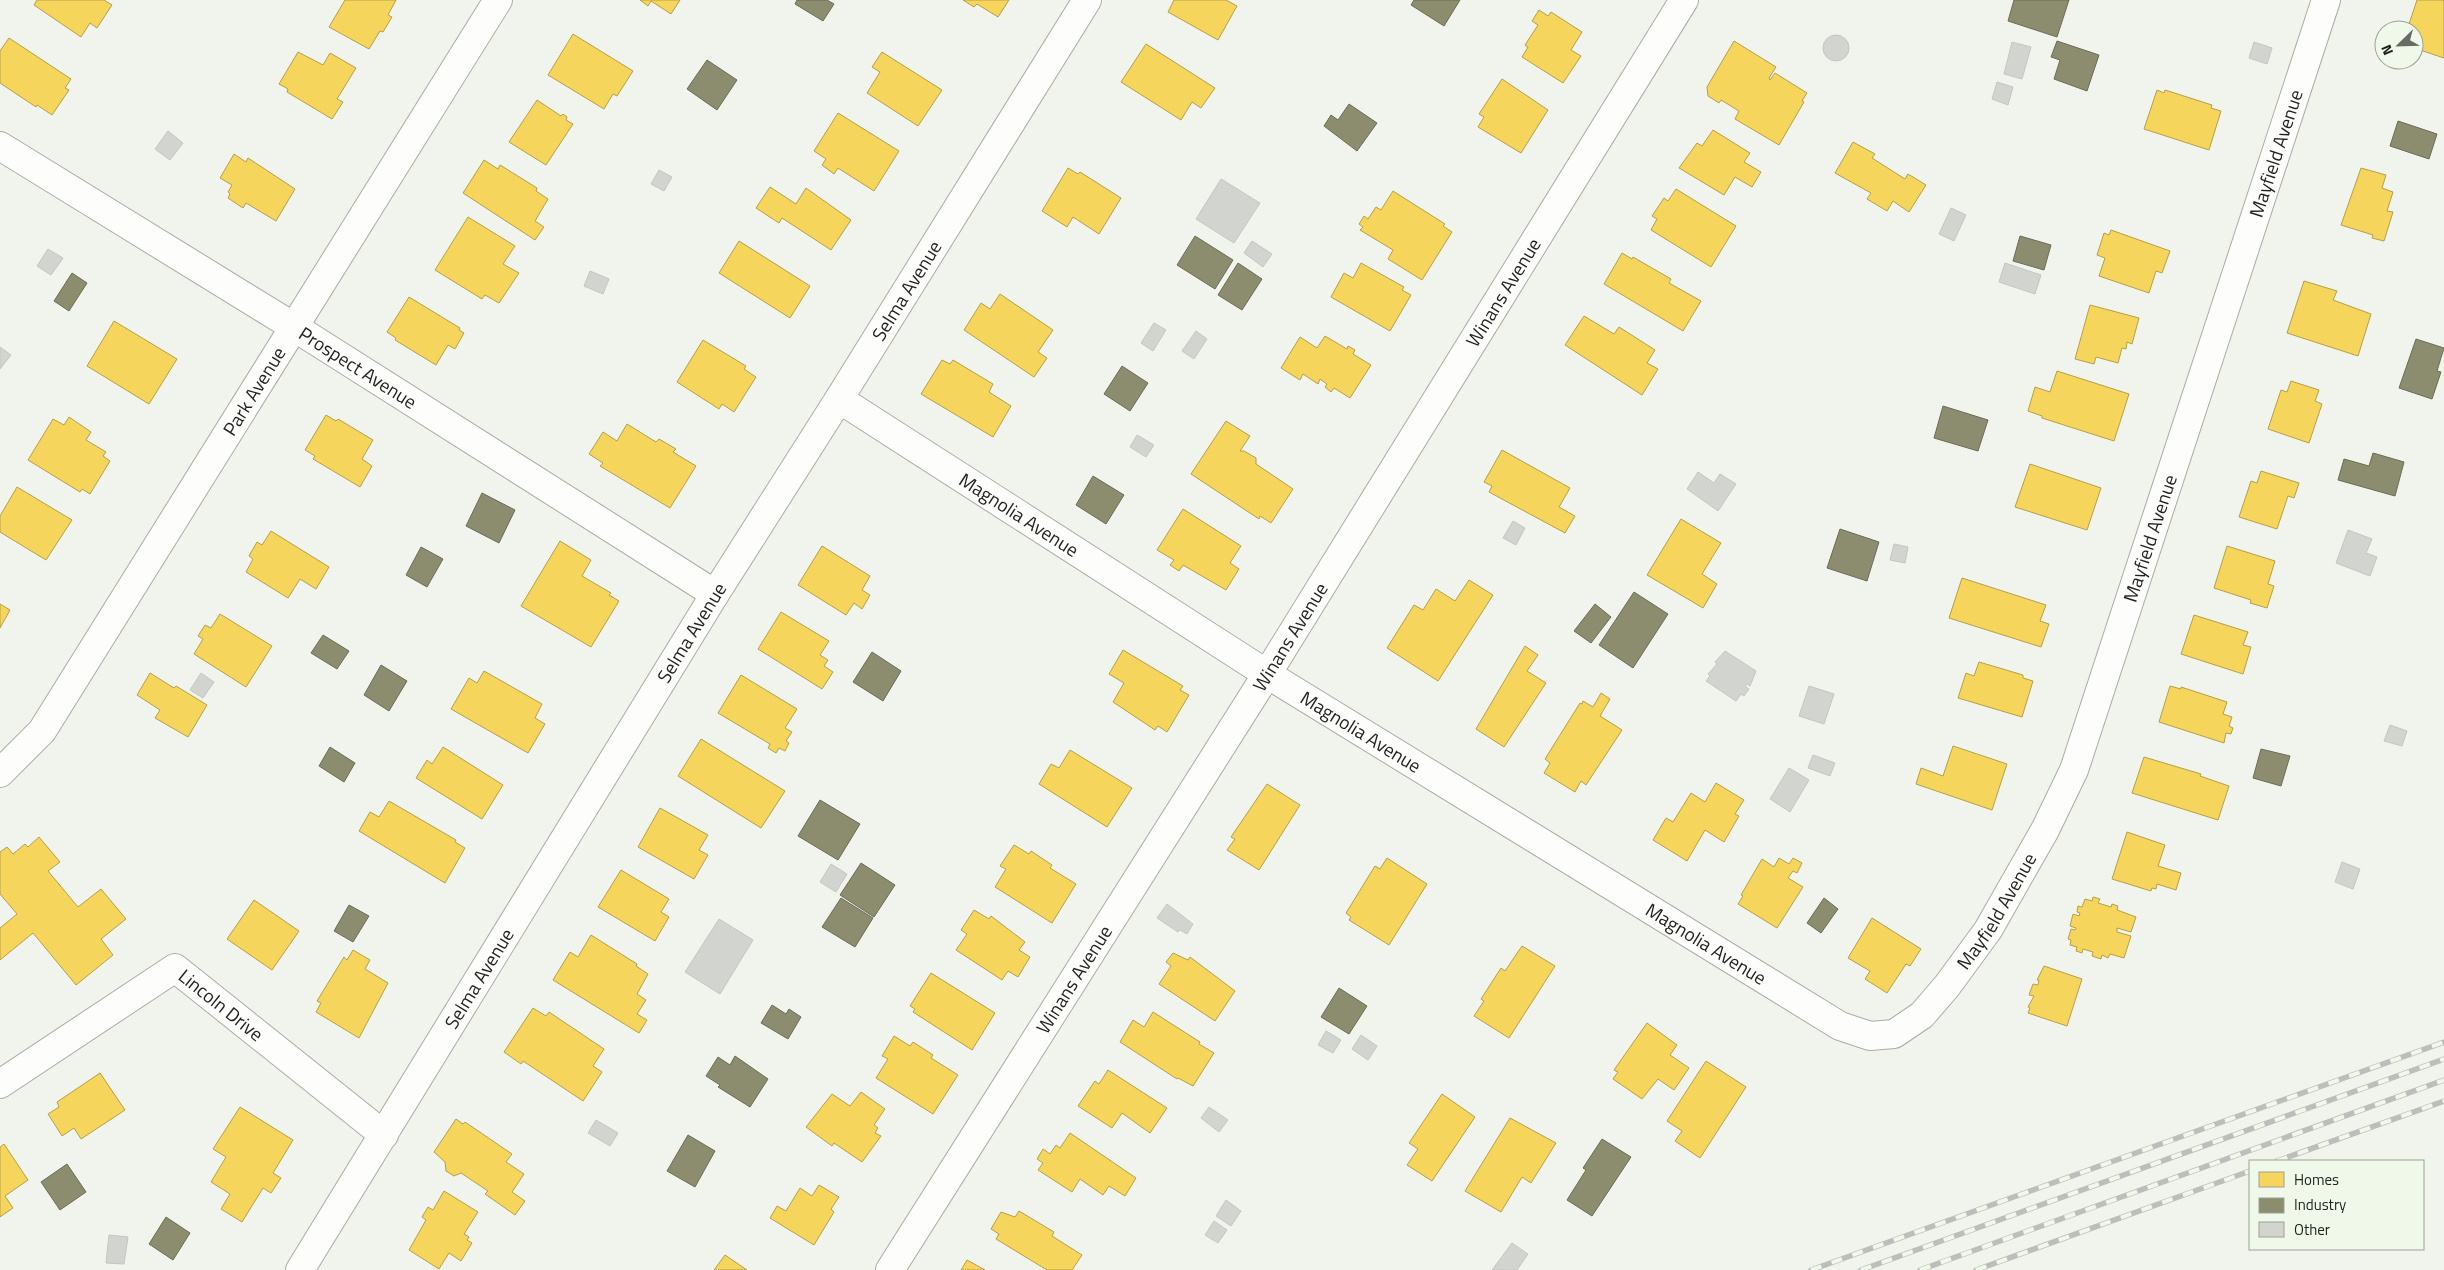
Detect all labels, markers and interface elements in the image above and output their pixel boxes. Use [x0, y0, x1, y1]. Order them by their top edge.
north arrow [2374, 20, 2424, 70]
text: N [2375, 42, 2398, 59]
street label: Mayfield Avenue [2241, 86, 2310, 221]
street label: Winans Avenue [1458, 232, 1547, 352]
street label: Selma Avenue [864, 234, 948, 346]
street label: Prospect Avenue [294, 319, 423, 415]
street label: Park Avenue [215, 341, 292, 441]
street label: Magnolia Avenue [954, 465, 1085, 564]
street label: Mayfield Avenue [2115, 471, 2184, 606]
street label: Selma Avenue [649, 576, 733, 688]
street label: Winans Avenue [1245, 576, 1334, 697]
street label: Magnolia Avenue [1295, 683, 1427, 780]
street label: Mayfield Avenue [1949, 847, 2043, 975]
street label: Magnolia Avenue [1640, 895, 1772, 992]
street label: Winans Avenue [1028, 919, 1119, 1039]
street label: Selma Avenue [436, 922, 521, 1034]
street label: Lincoln Drive [173, 961, 270, 1048]
legend [2249, 1160, 2424, 1250]
text: Homes [2294, 1168, 2339, 1191]
text: Industry [2294, 1193, 2346, 1216]
text: Other [2294, 1218, 2330, 1241]

